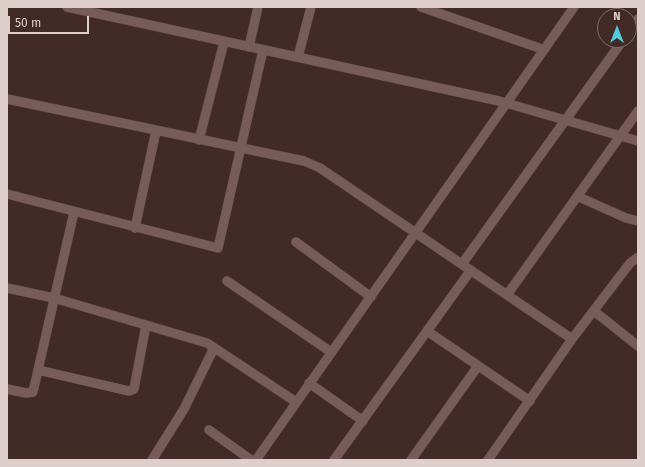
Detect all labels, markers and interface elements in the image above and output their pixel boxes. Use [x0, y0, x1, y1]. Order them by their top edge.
scale bar [10, 8, 91, 34]
north arrow [597, 8, 637, 48]
text: N [613, 10, 621, 23]
text: 50 m [15, 16, 41, 30]

